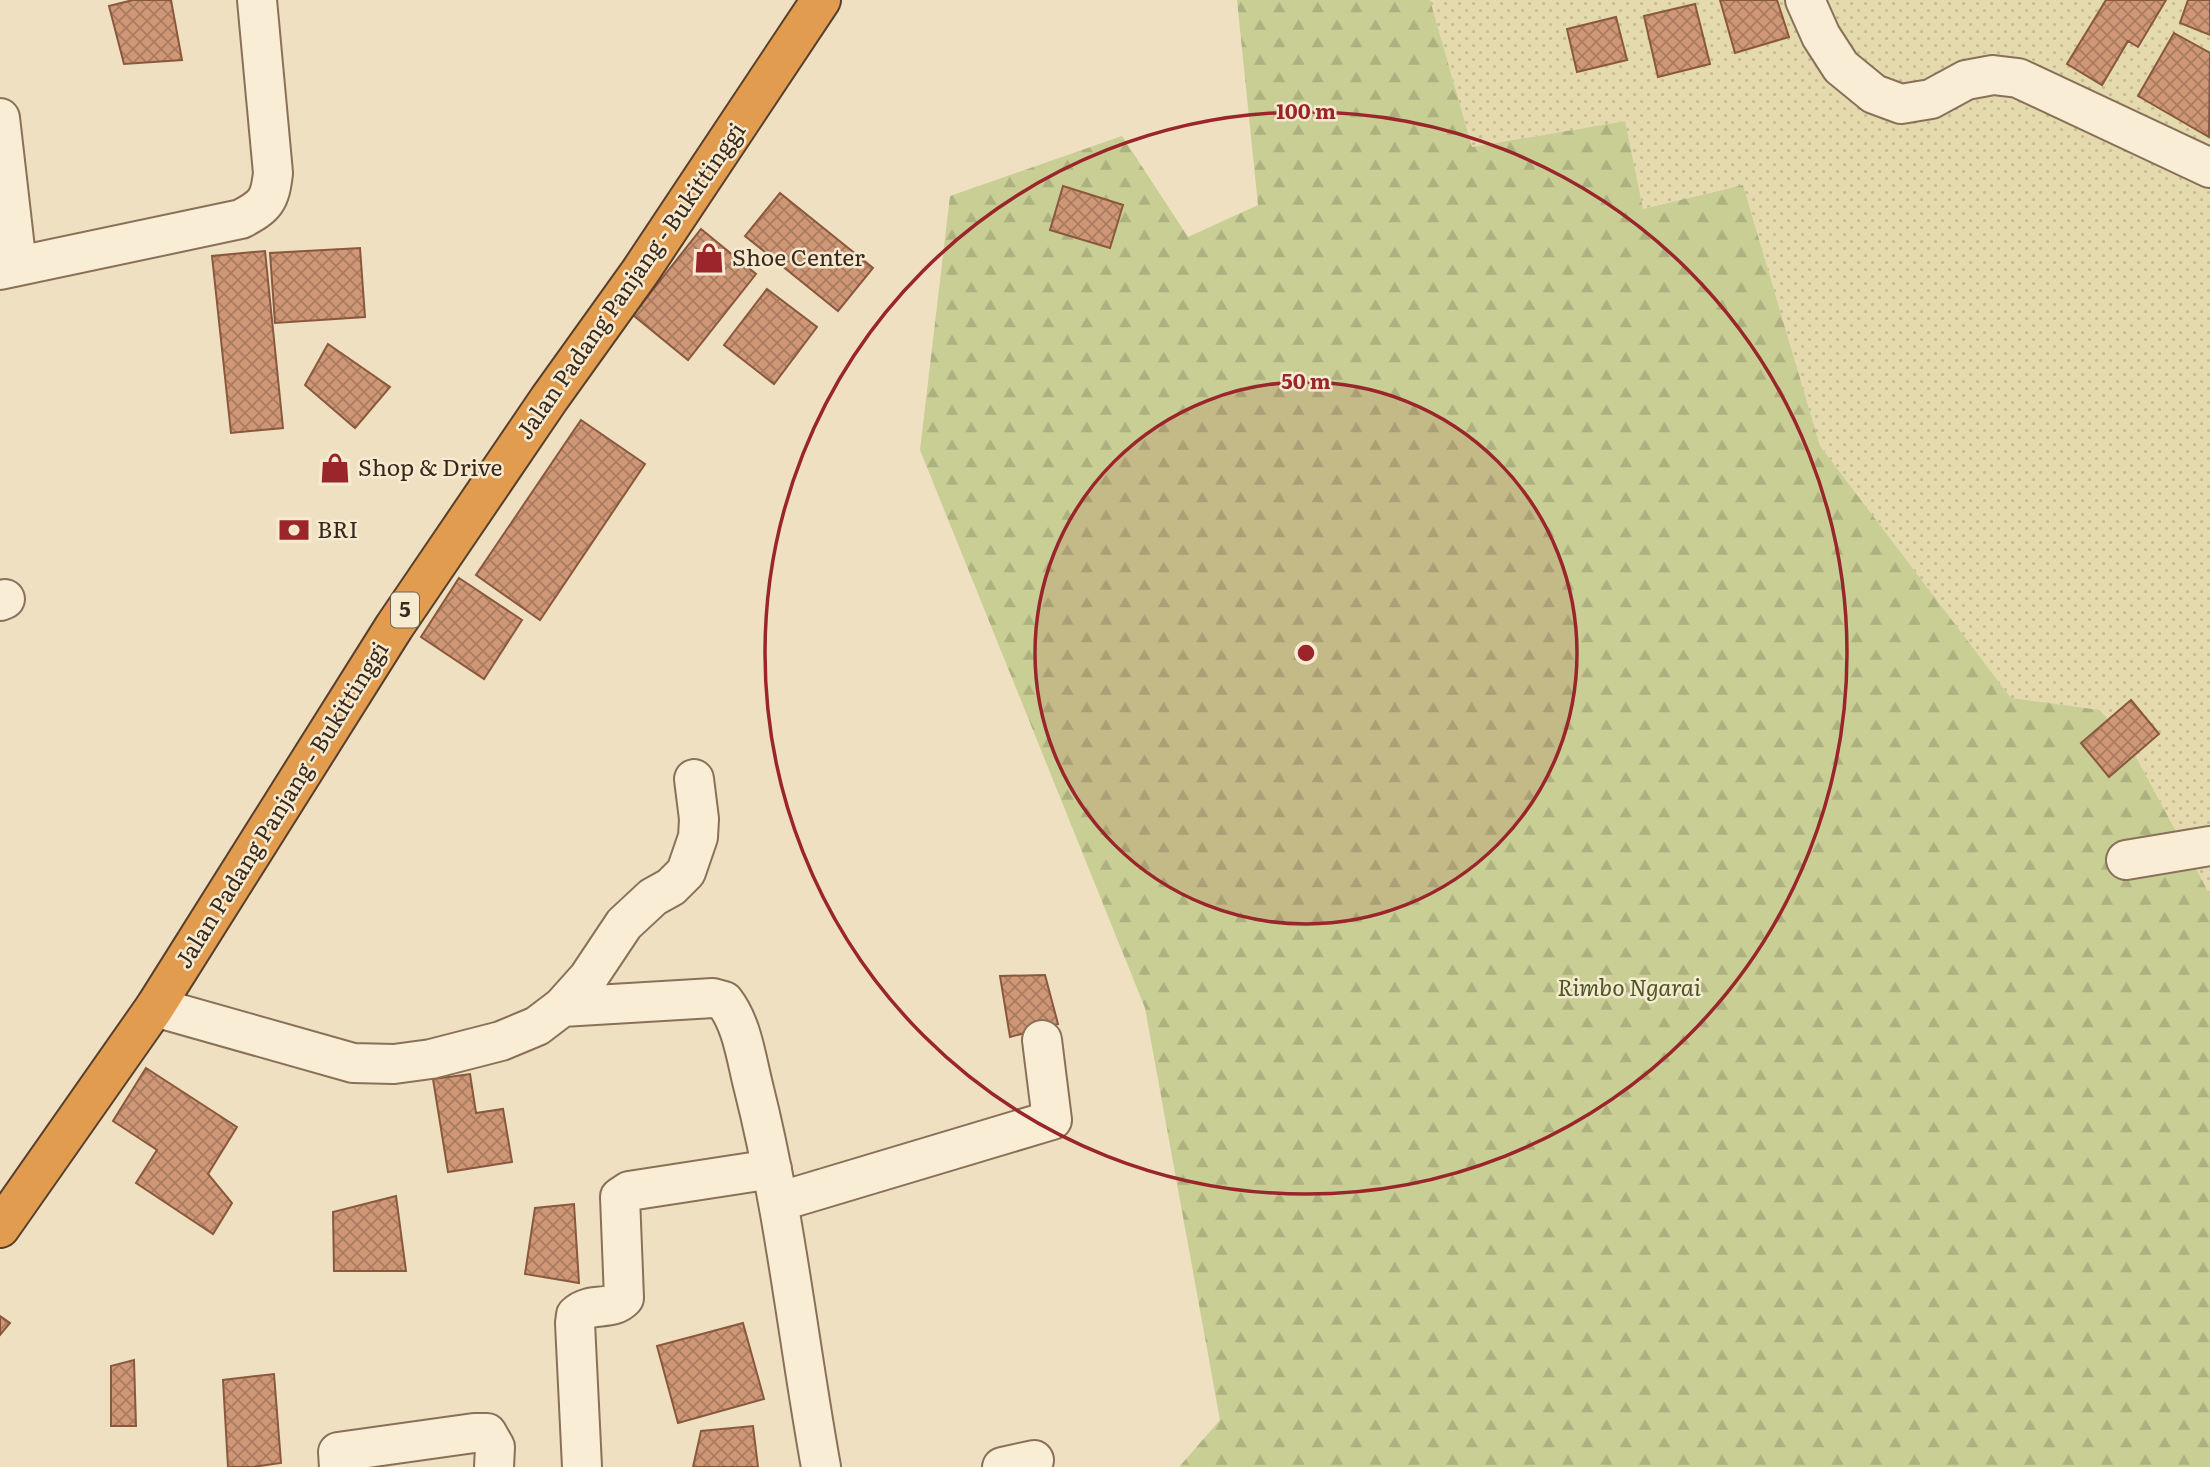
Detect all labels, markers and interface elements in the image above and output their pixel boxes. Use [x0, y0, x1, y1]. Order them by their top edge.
text: 100 m [1276, 94, 1336, 125]
street label: Jalan Padang Panjang - Bukittinggi [507, 114, 752, 445]
place label: Shoe Center [732, 239, 865, 273]
shop icon: Shoe Center [692, 241, 726, 275]
text: 50 m [1281, 364, 1331, 395]
place label: Shop & Drive [358, 449, 503, 483]
shop icon: Shop & Drive [318, 451, 352, 485]
place label: BRI [317, 511, 358, 545]
bank icon: BRI [277, 513, 311, 547]
road number: 5 [391, 592, 419, 628]
street label: Jalan Padang Panjang - Bukittinggi [165, 634, 396, 974]
centre of rings [1294, 641, 1318, 665]
park label: Rimbo Ngarai [1557, 969, 1701, 1003]

